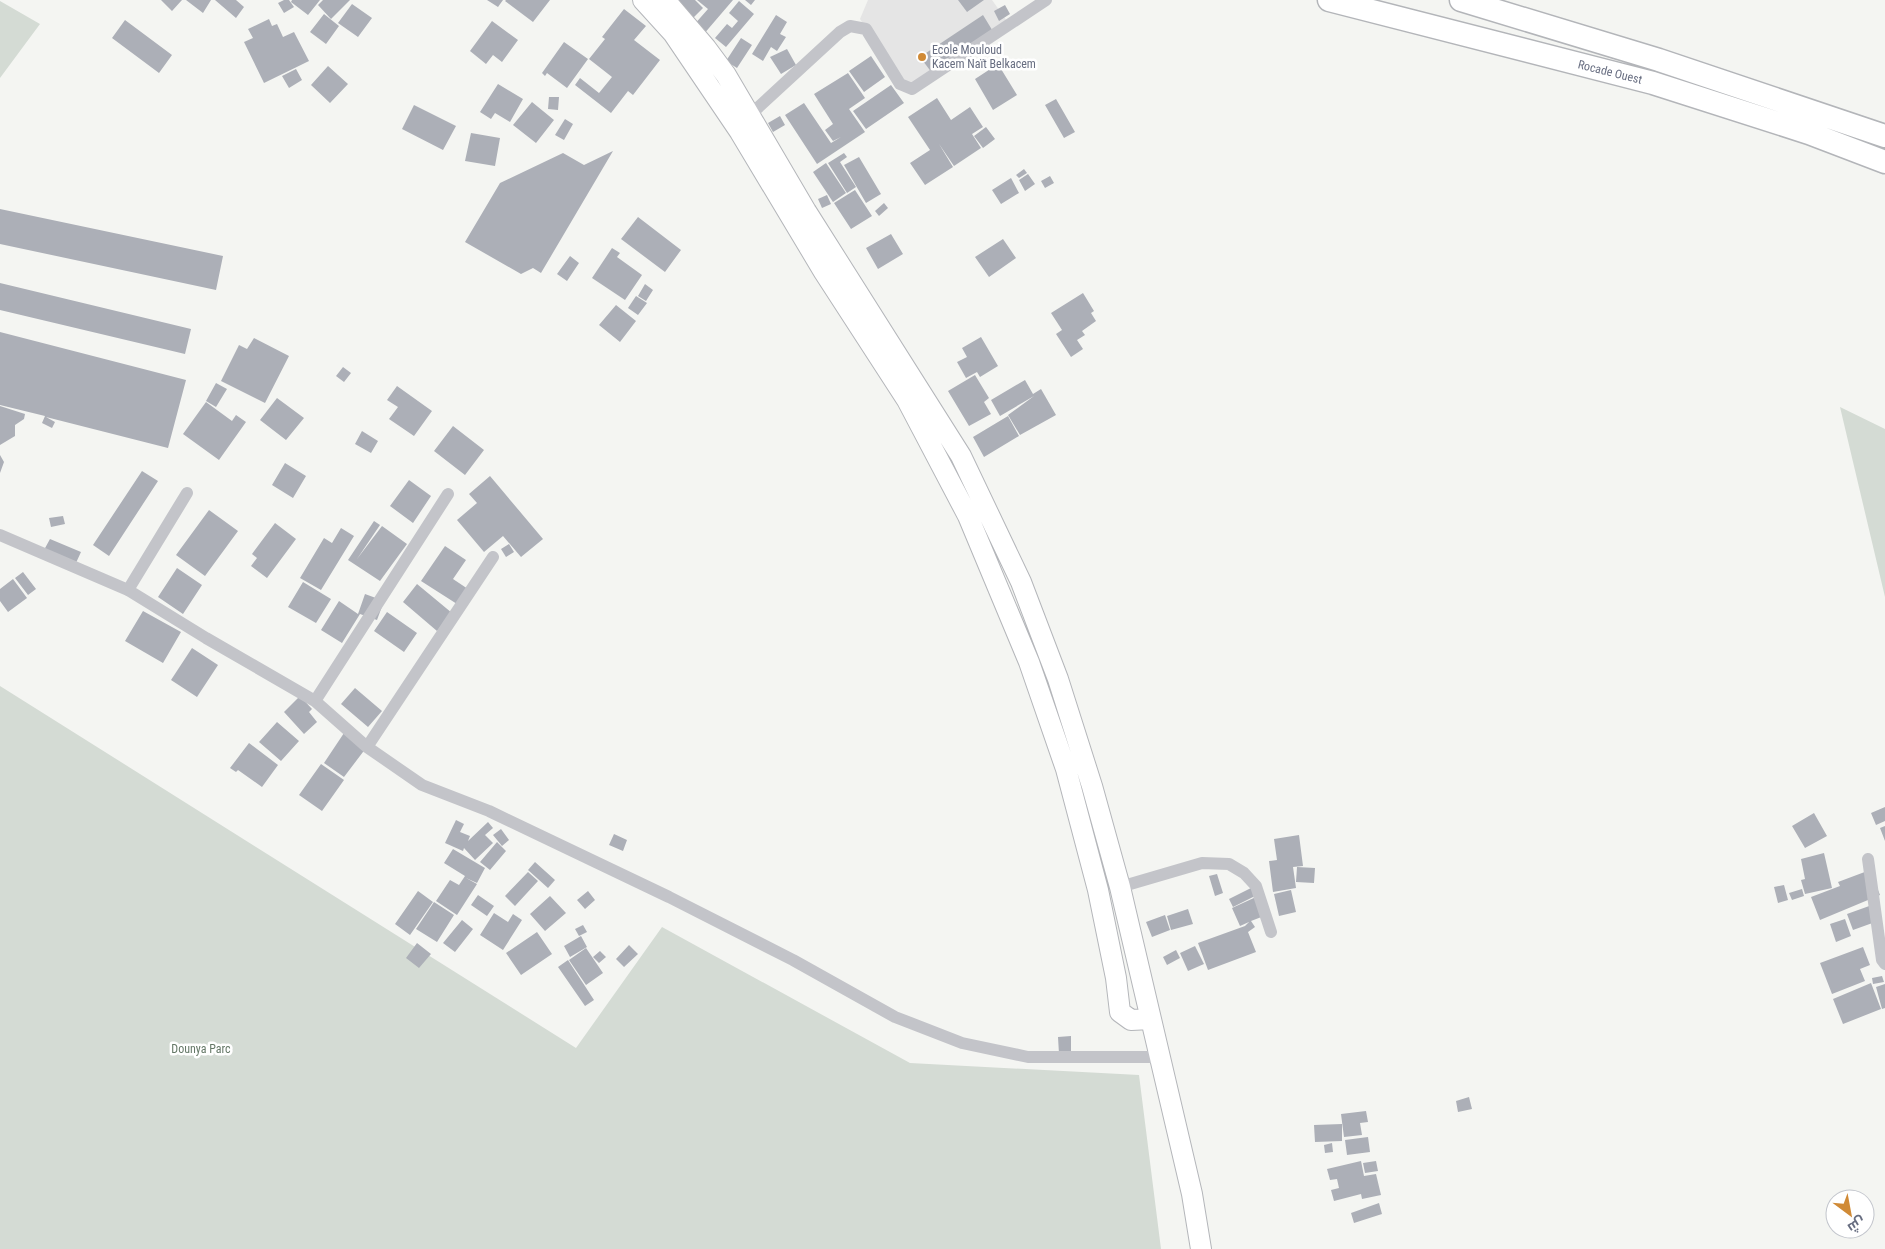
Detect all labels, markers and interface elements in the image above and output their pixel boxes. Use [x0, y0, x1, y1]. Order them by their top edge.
place label: Ecole Mouloud Kacem Naït Belkacem [932, 43, 1036, 71]
marker: Ecole Mouloud Kacem Naït Belkacem [916, 51, 928, 63]
street label: Rocade Ouest [1576, 57, 1644, 87]
park label: Dounya Parc [171, 1042, 231, 1056]
north arrow [1825, 1189, 1875, 1239]
text: ش [1844, 1213, 1869, 1237]

